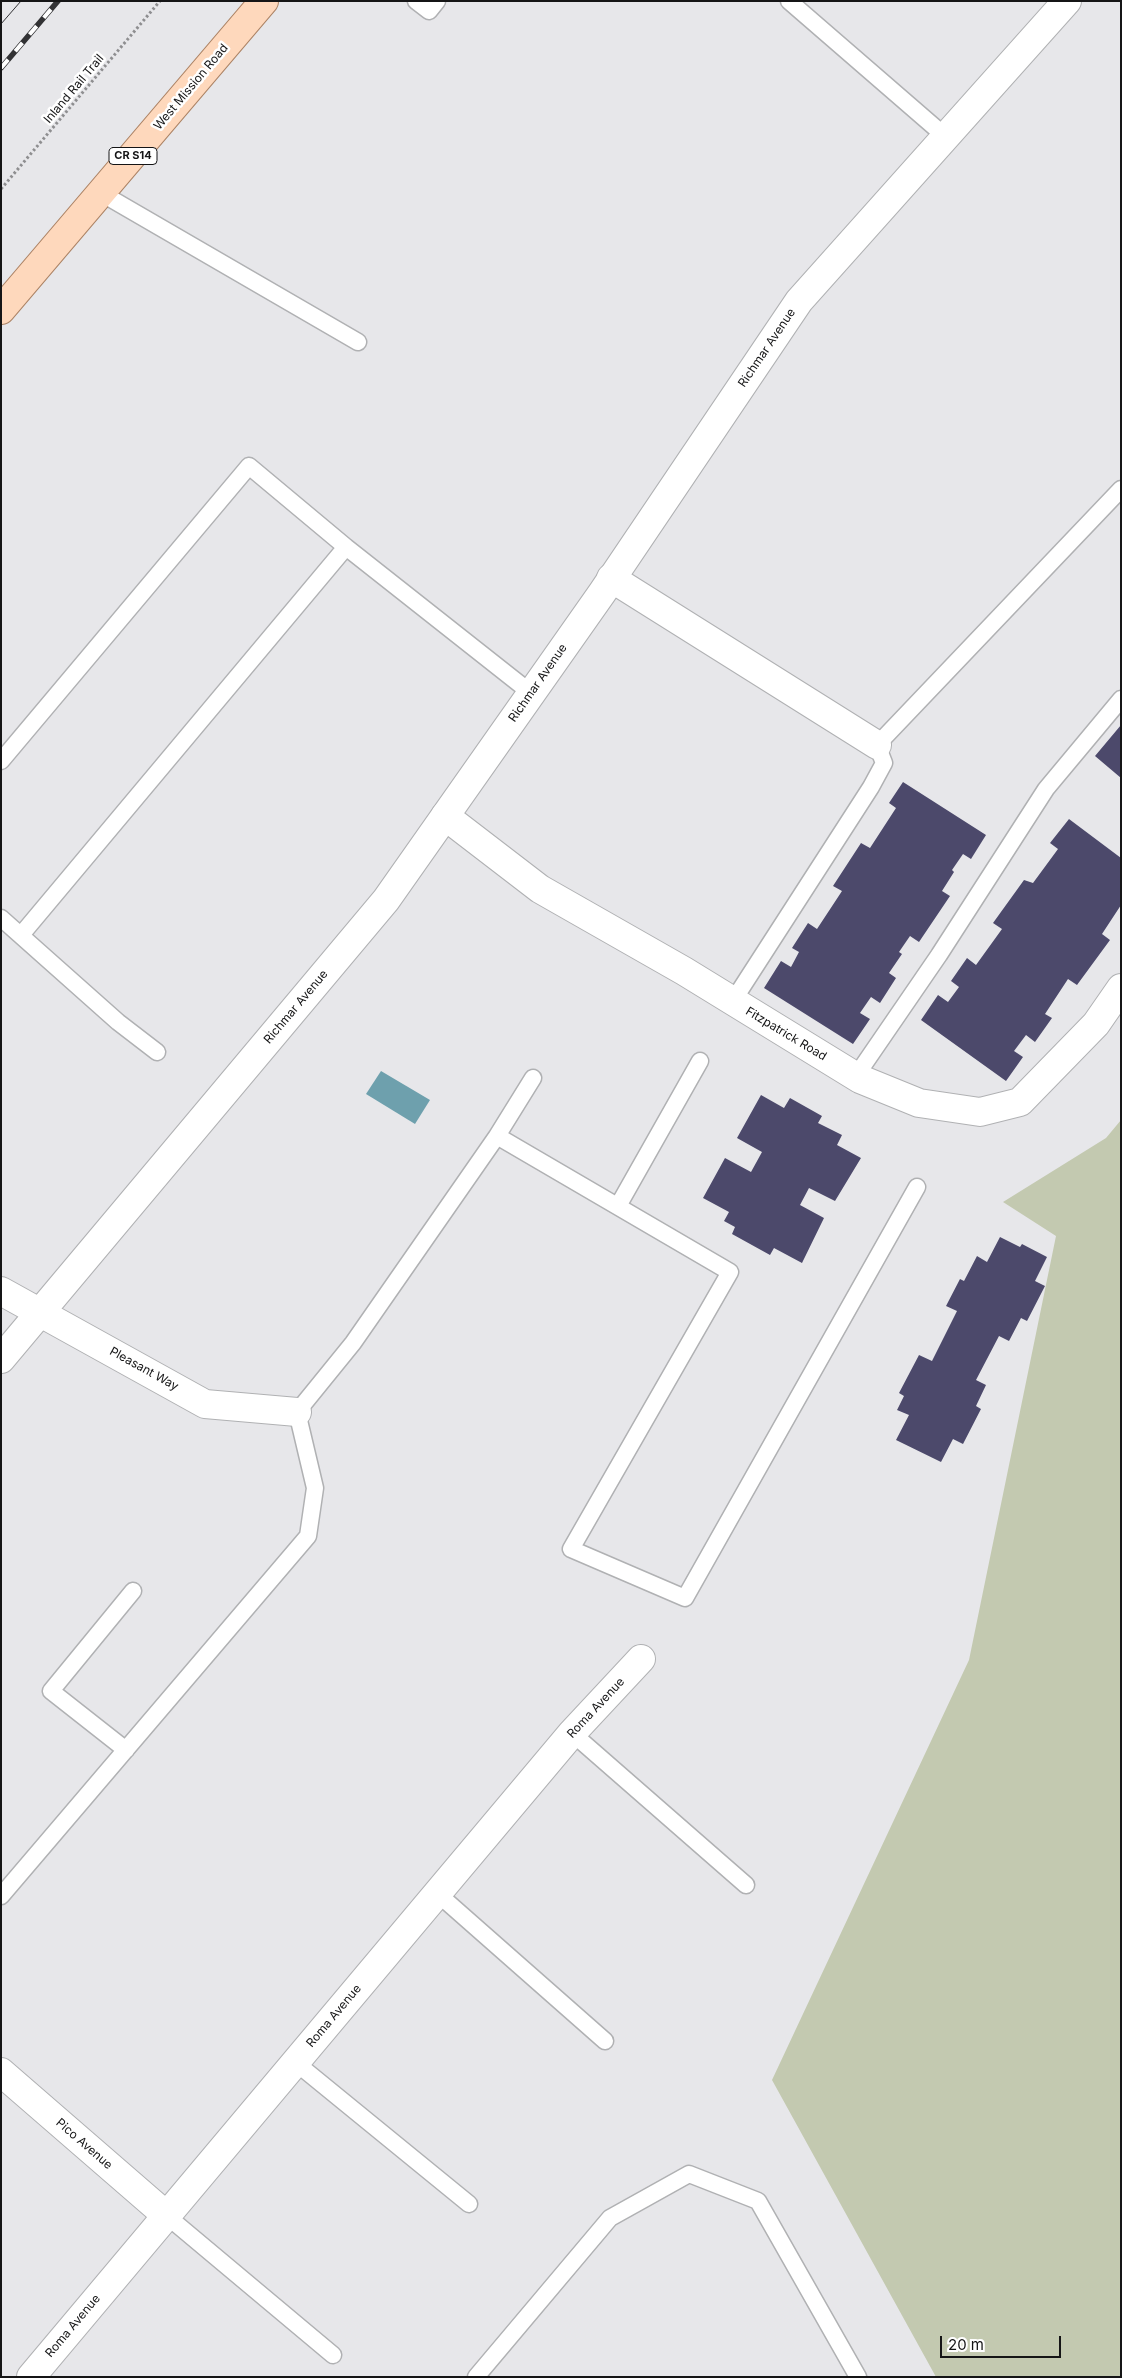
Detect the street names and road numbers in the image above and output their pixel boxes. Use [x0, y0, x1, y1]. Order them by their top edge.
street label: West Mission Road [151, 41, 231, 133]
street label: Inland Rail Trail [41, 52, 107, 126]
road number: CR S14 [109, 148, 157, 164]
street label: Richmar Avenue [735, 306, 799, 390]
street label: Richmar Avenue [506, 641, 570, 725]
street label: Richmar Avenue [261, 967, 331, 1047]
street label: Fitzpatrick Road [743, 1004, 829, 1064]
street label: Pleasant Way [107, 1344, 181, 1394]
street label: Roma Avenue [564, 1675, 628, 1741]
street label: Roma Avenue [304, 1982, 364, 2050]
street label: Pico Avenue [53, 2116, 115, 2172]
street label: Roma Avenue [43, 2292, 103, 2360]

